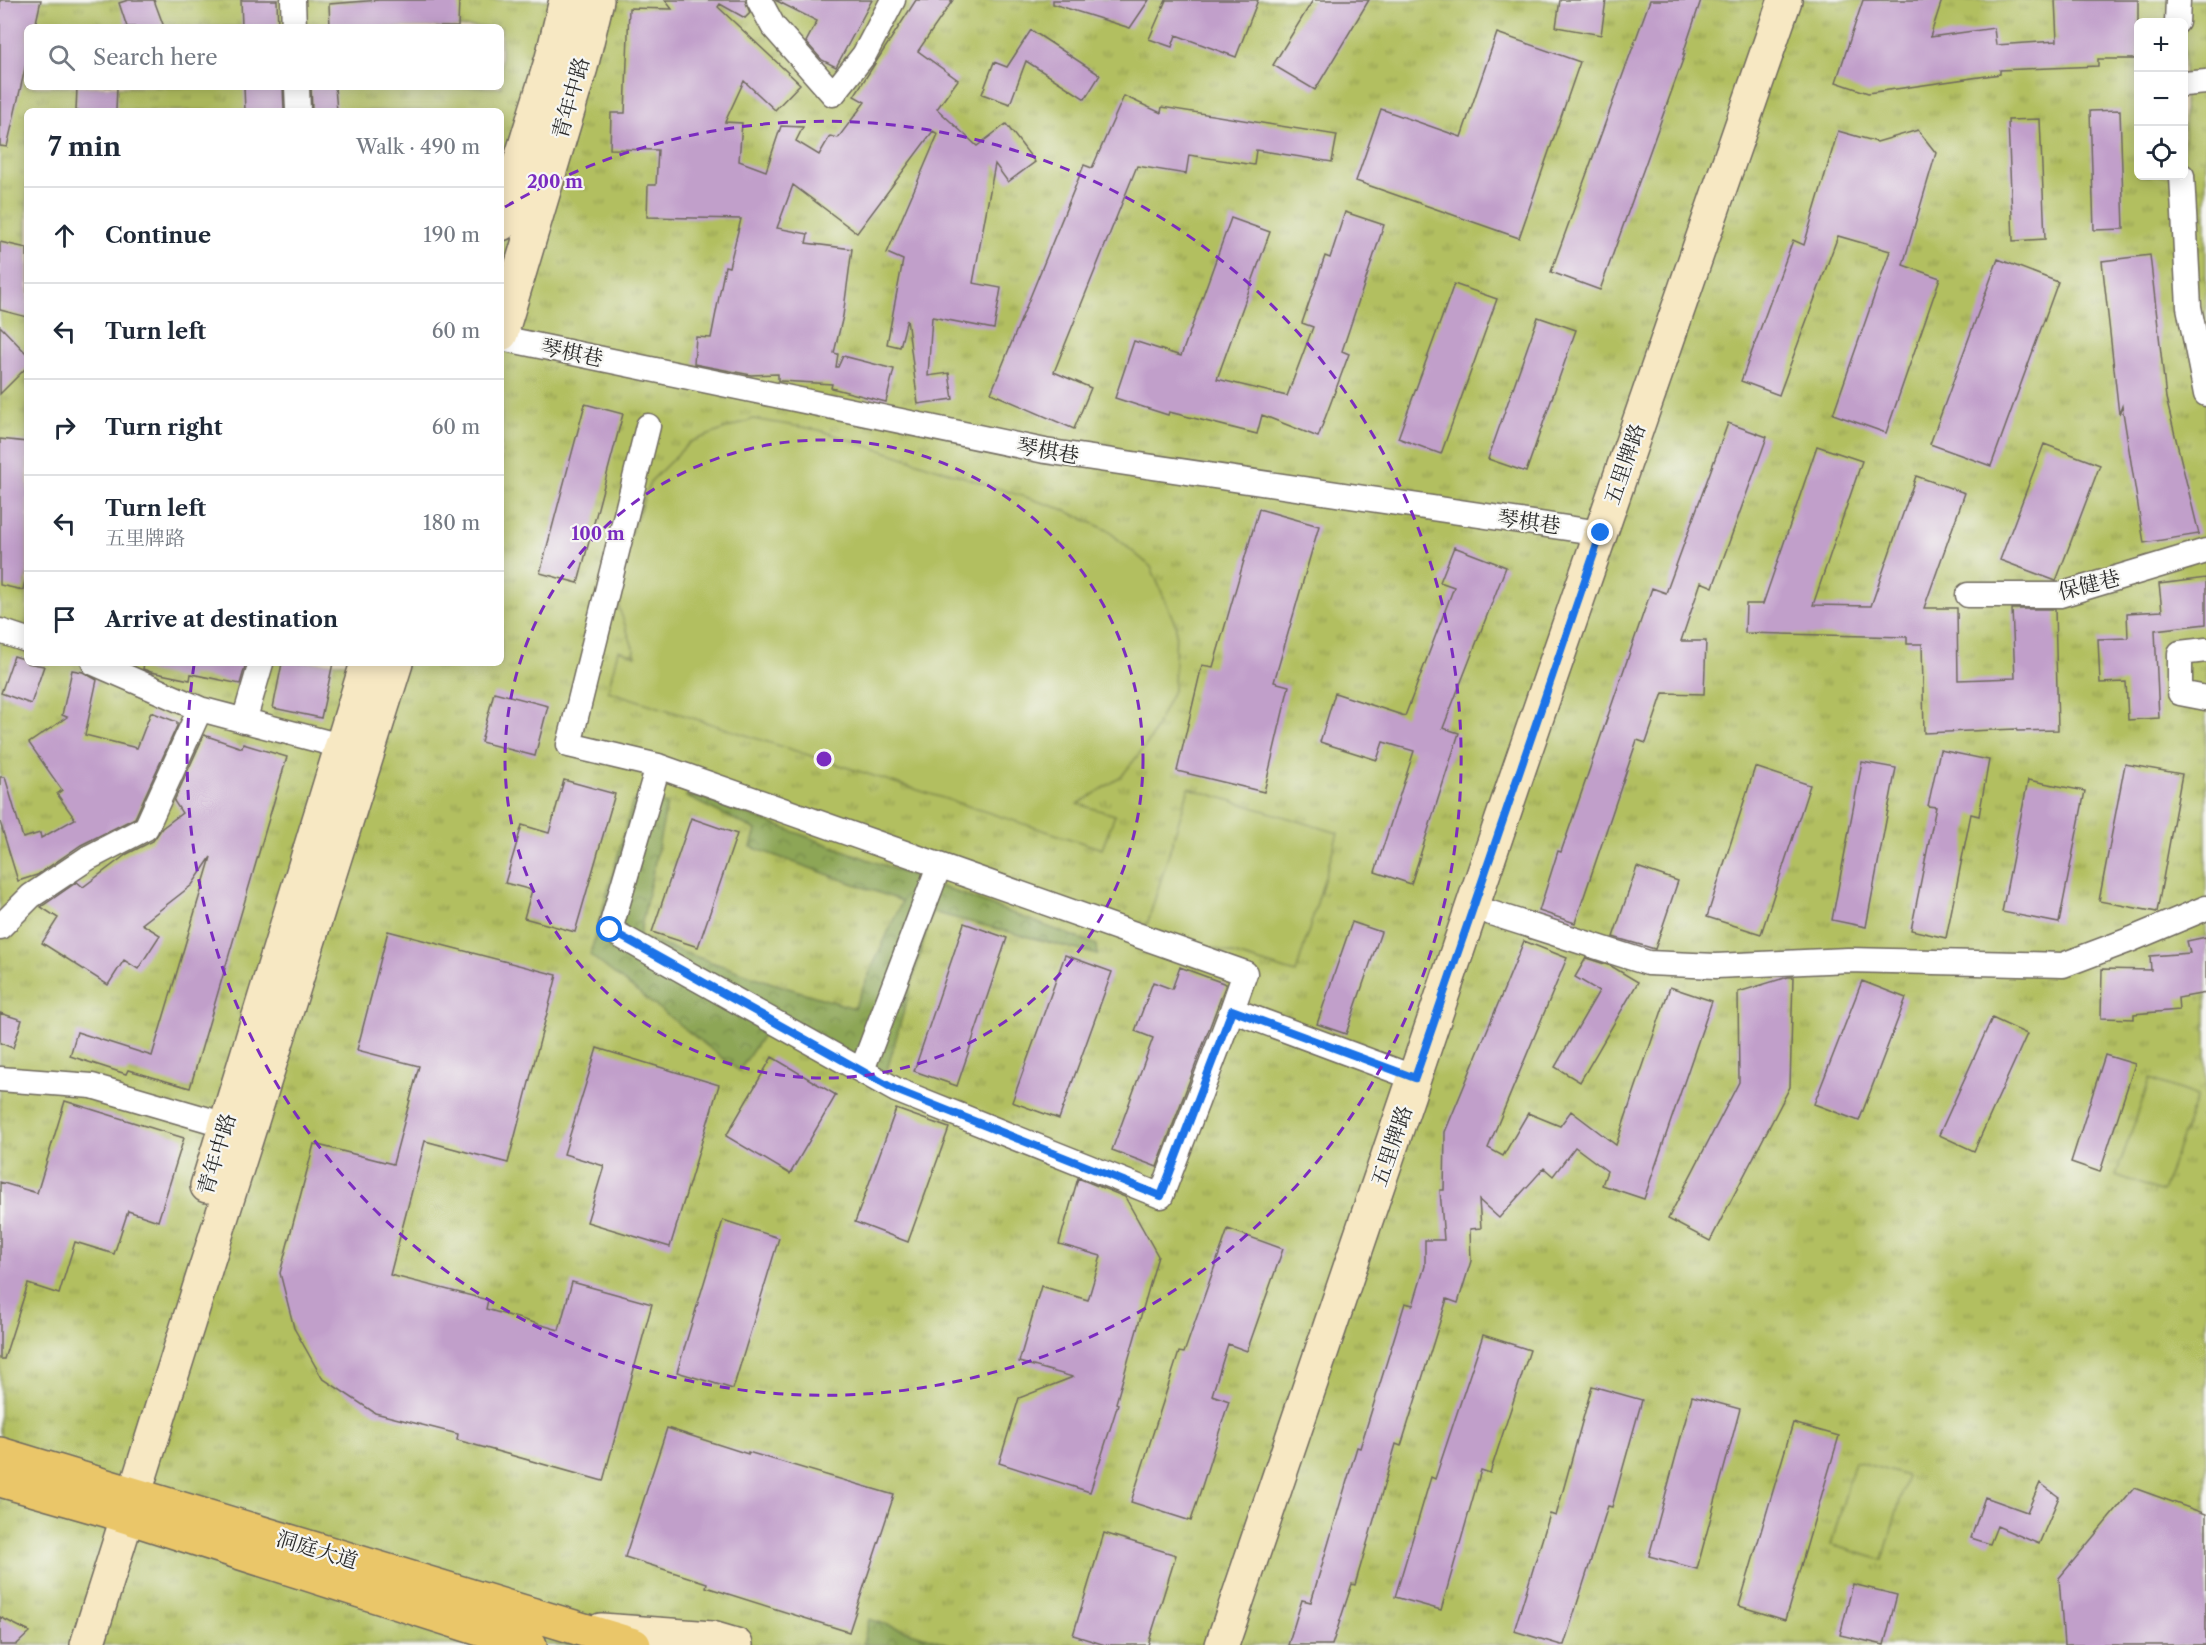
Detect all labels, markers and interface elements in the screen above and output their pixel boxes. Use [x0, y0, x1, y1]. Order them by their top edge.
map controls [2134, 18, 2188, 180]
button: + [2134, 18, 2188, 72]
search box [24, 24, 504, 90]
icon: search [45, 41, 78, 74]
text: Search here [93, 44, 218, 71]
street label: 青年中路 [547, 54, 594, 142]
button: − [2134, 72, 2188, 126]
button: locate [2134, 126, 2188, 180]
text: 7 min [48, 131, 121, 163]
text: Walk · 490 m [356, 135, 480, 159]
text: 200 m [527, 171, 583, 193]
icon: ahead [48, 219, 81, 252]
text: Continue [105, 222, 211, 249]
text: 190 m [423, 223, 480, 247]
icon: left [48, 315, 81, 348]
text: Turn left [105, 318, 206, 345]
text: 60 m [432, 319, 480, 343]
street label: 琴棋巷 [539, 334, 606, 371]
icon: right [48, 411, 81, 444]
text: Turn right [105, 414, 223, 441]
text: 60 m [432, 415, 480, 439]
street label: 五里牌路 [1599, 420, 1650, 508]
street label: 琴棋巷 [1015, 433, 1081, 468]
text: Turn left [105, 495, 206, 522]
street label: 琴棋巷 [1496, 505, 1562, 538]
icon: left [48, 507, 81, 540]
text: 180 m [423, 511, 480, 535]
route end [1587, 519, 1613, 545]
text: 100 m [571, 523, 625, 545]
text: 五里牌路 [105, 526, 185, 550]
street label: 保健巷 [2055, 565, 2122, 604]
icon: arrive [48, 603, 81, 636]
text: Arrive at destination [105, 606, 338, 633]
centre of rings [814, 749, 834, 769]
route start [596, 916, 622, 942]
street label: 五里牌路 [1366, 1102, 1417, 1190]
street label: 青年中路 [192, 1110, 241, 1198]
street label: 洞庭大道 [273, 1525, 361, 1574]

